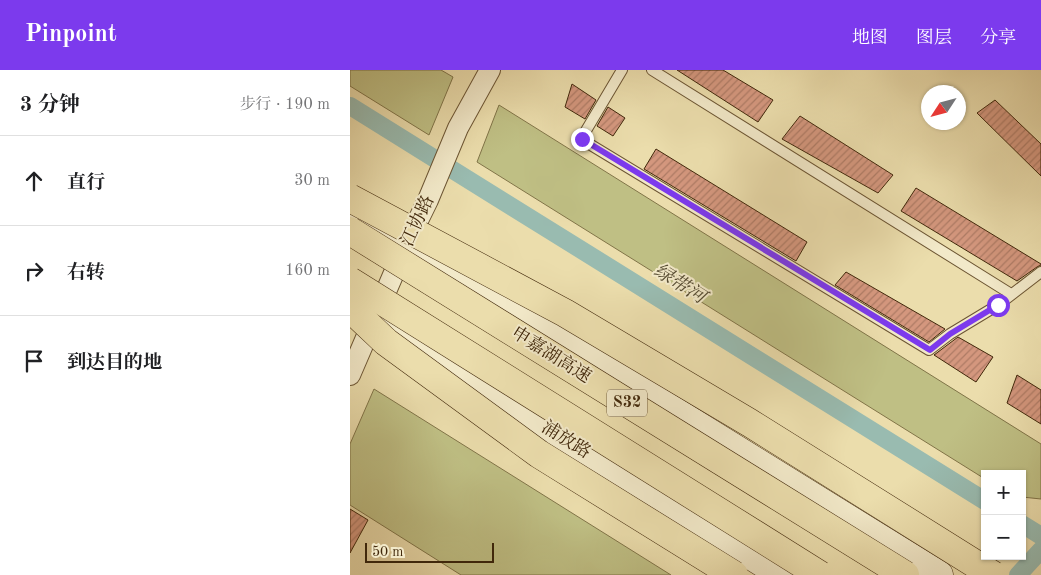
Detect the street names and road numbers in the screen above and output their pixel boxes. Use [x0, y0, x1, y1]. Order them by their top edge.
street label: 江协路 [397, 192, 438, 249]
street label: 申嘉湖高速 [508, 322, 595, 386]
road number: S32 [607, 389, 647, 416]
street label: 浦放路 [538, 416, 595, 462]

